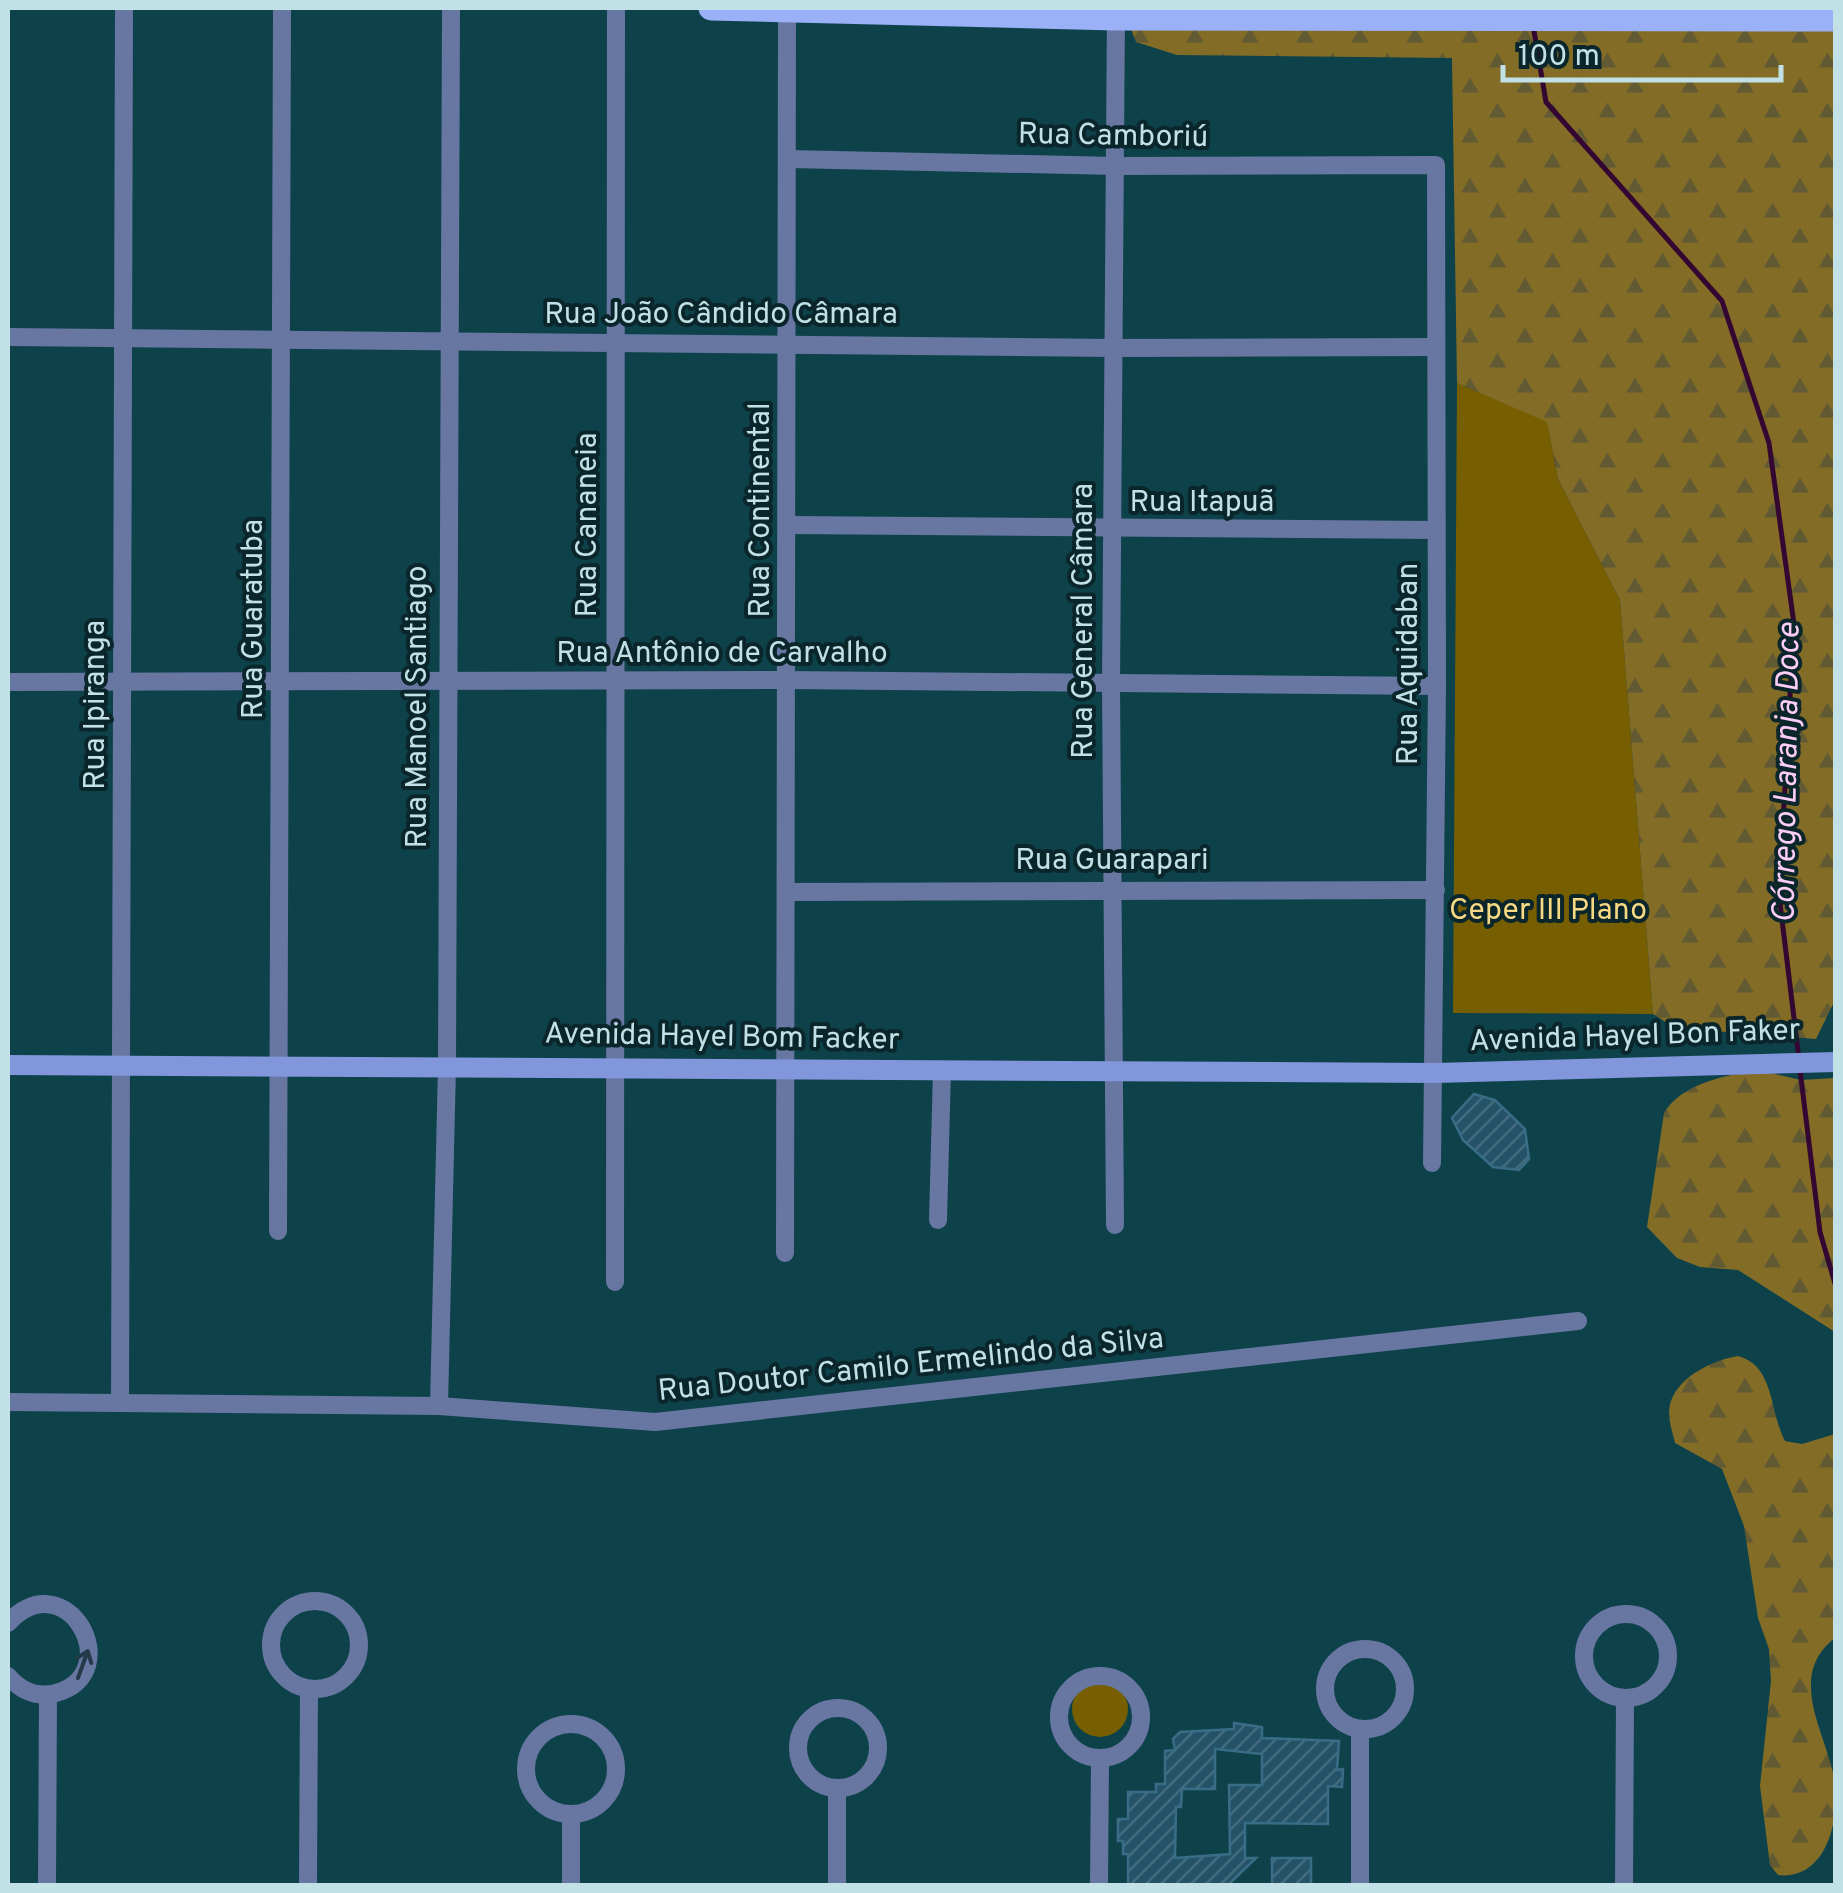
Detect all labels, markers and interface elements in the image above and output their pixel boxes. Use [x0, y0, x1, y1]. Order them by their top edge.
scale bar [1503, 20, 1780, 82]
text: 100 m [1518, 39, 1600, 76]
street label: Rua Camboriú [1017, 117, 1209, 157]
street label: Rua João Cândido Câmara [544, 297, 898, 334]
street label: Rua Continental [743, 402, 780, 618]
street label: Rua Cananeia [570, 432, 607, 618]
street label: Rua General Câmara [1066, 483, 1103, 759]
street label: Rua Itapuã [1130, 485, 1274, 522]
street label: Rua Guaratuba [236, 519, 273, 719]
street label: Rua Aquidaban [1391, 563, 1428, 765]
street label: Rua Manoel Santiago [400, 565, 437, 849]
street label: Rua Ipiranga [78, 620, 115, 790]
water label: Córrego Laranja Doce [1765, 622, 1811, 923]
street label: Rua Antônio de Carvalho [556, 636, 888, 673]
street label: Rua Guarapari [1015, 843, 1209, 880]
park label: Ceper III Plano [1449, 893, 1647, 930]
street label: Avenida Hayel Bon Faker [1469, 1013, 1801, 1061]
street label: Avenida Hayel Bom Facker [544, 1016, 900, 1060]
street label: Rua Doutor Camilo Ermelindo da Silva [656, 1321, 1166, 1411]
one-way arrow [75, 1650, 93, 1680]

